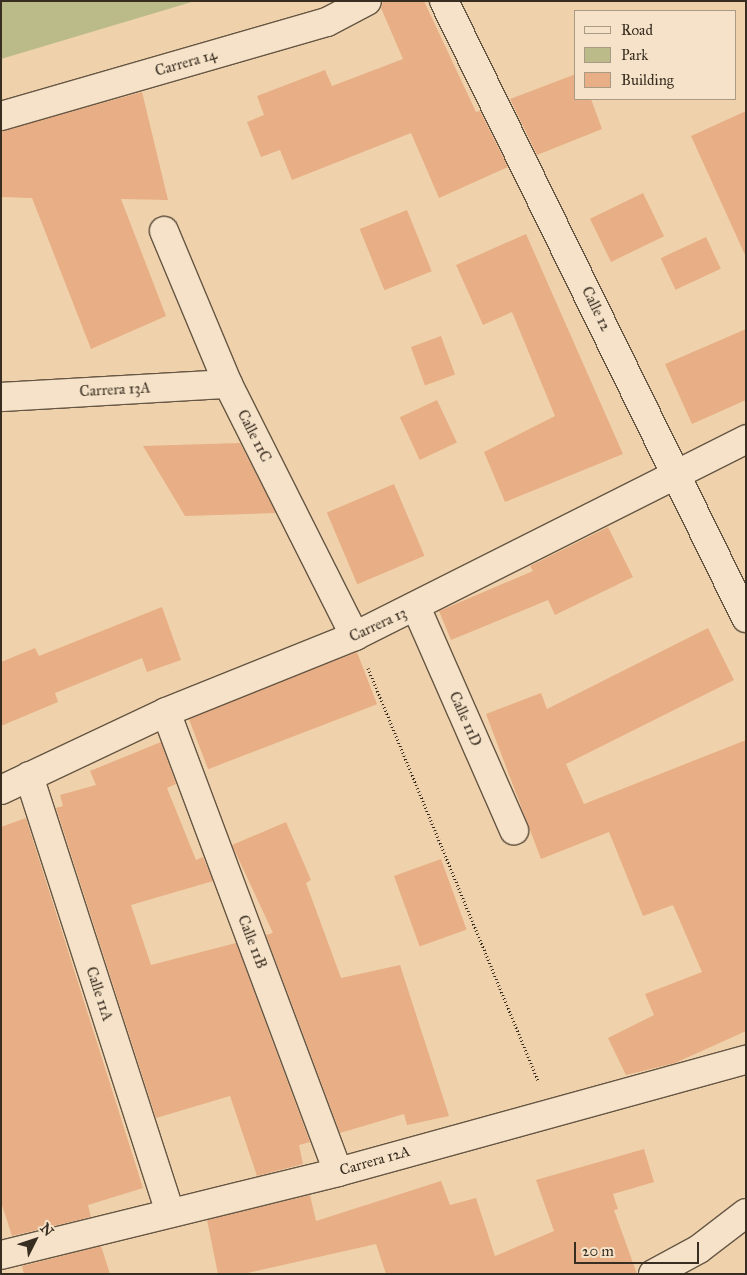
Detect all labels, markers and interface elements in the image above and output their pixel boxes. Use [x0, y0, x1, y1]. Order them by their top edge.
legend [574, 10, 737, 100]
text: Road [621, 21, 653, 39]
street label: Carrera 14 [153, 46, 219, 80]
text: Park [621, 46, 648, 64]
text: Building [621, 71, 674, 89]
street label: Calle 12 [578, 284, 614, 334]
street label: Carrera 13A [79, 379, 151, 401]
street label: Calle 11C [233, 407, 275, 465]
street label: Carrera 13 [347, 604, 409, 646]
street label: Calle 11D [445, 689, 485, 749]
street label: Calle 11B [234, 913, 270, 971]
street label: Calle 11A [82, 965, 116, 1023]
street label: Carrera 12A [338, 1142, 412, 1180]
north arrow [10, 1215, 60, 1265]
text: N [36, 1220, 57, 1240]
scale bar [577, 1232, 702, 1264]
text: 20 m [582, 1242, 614, 1260]

